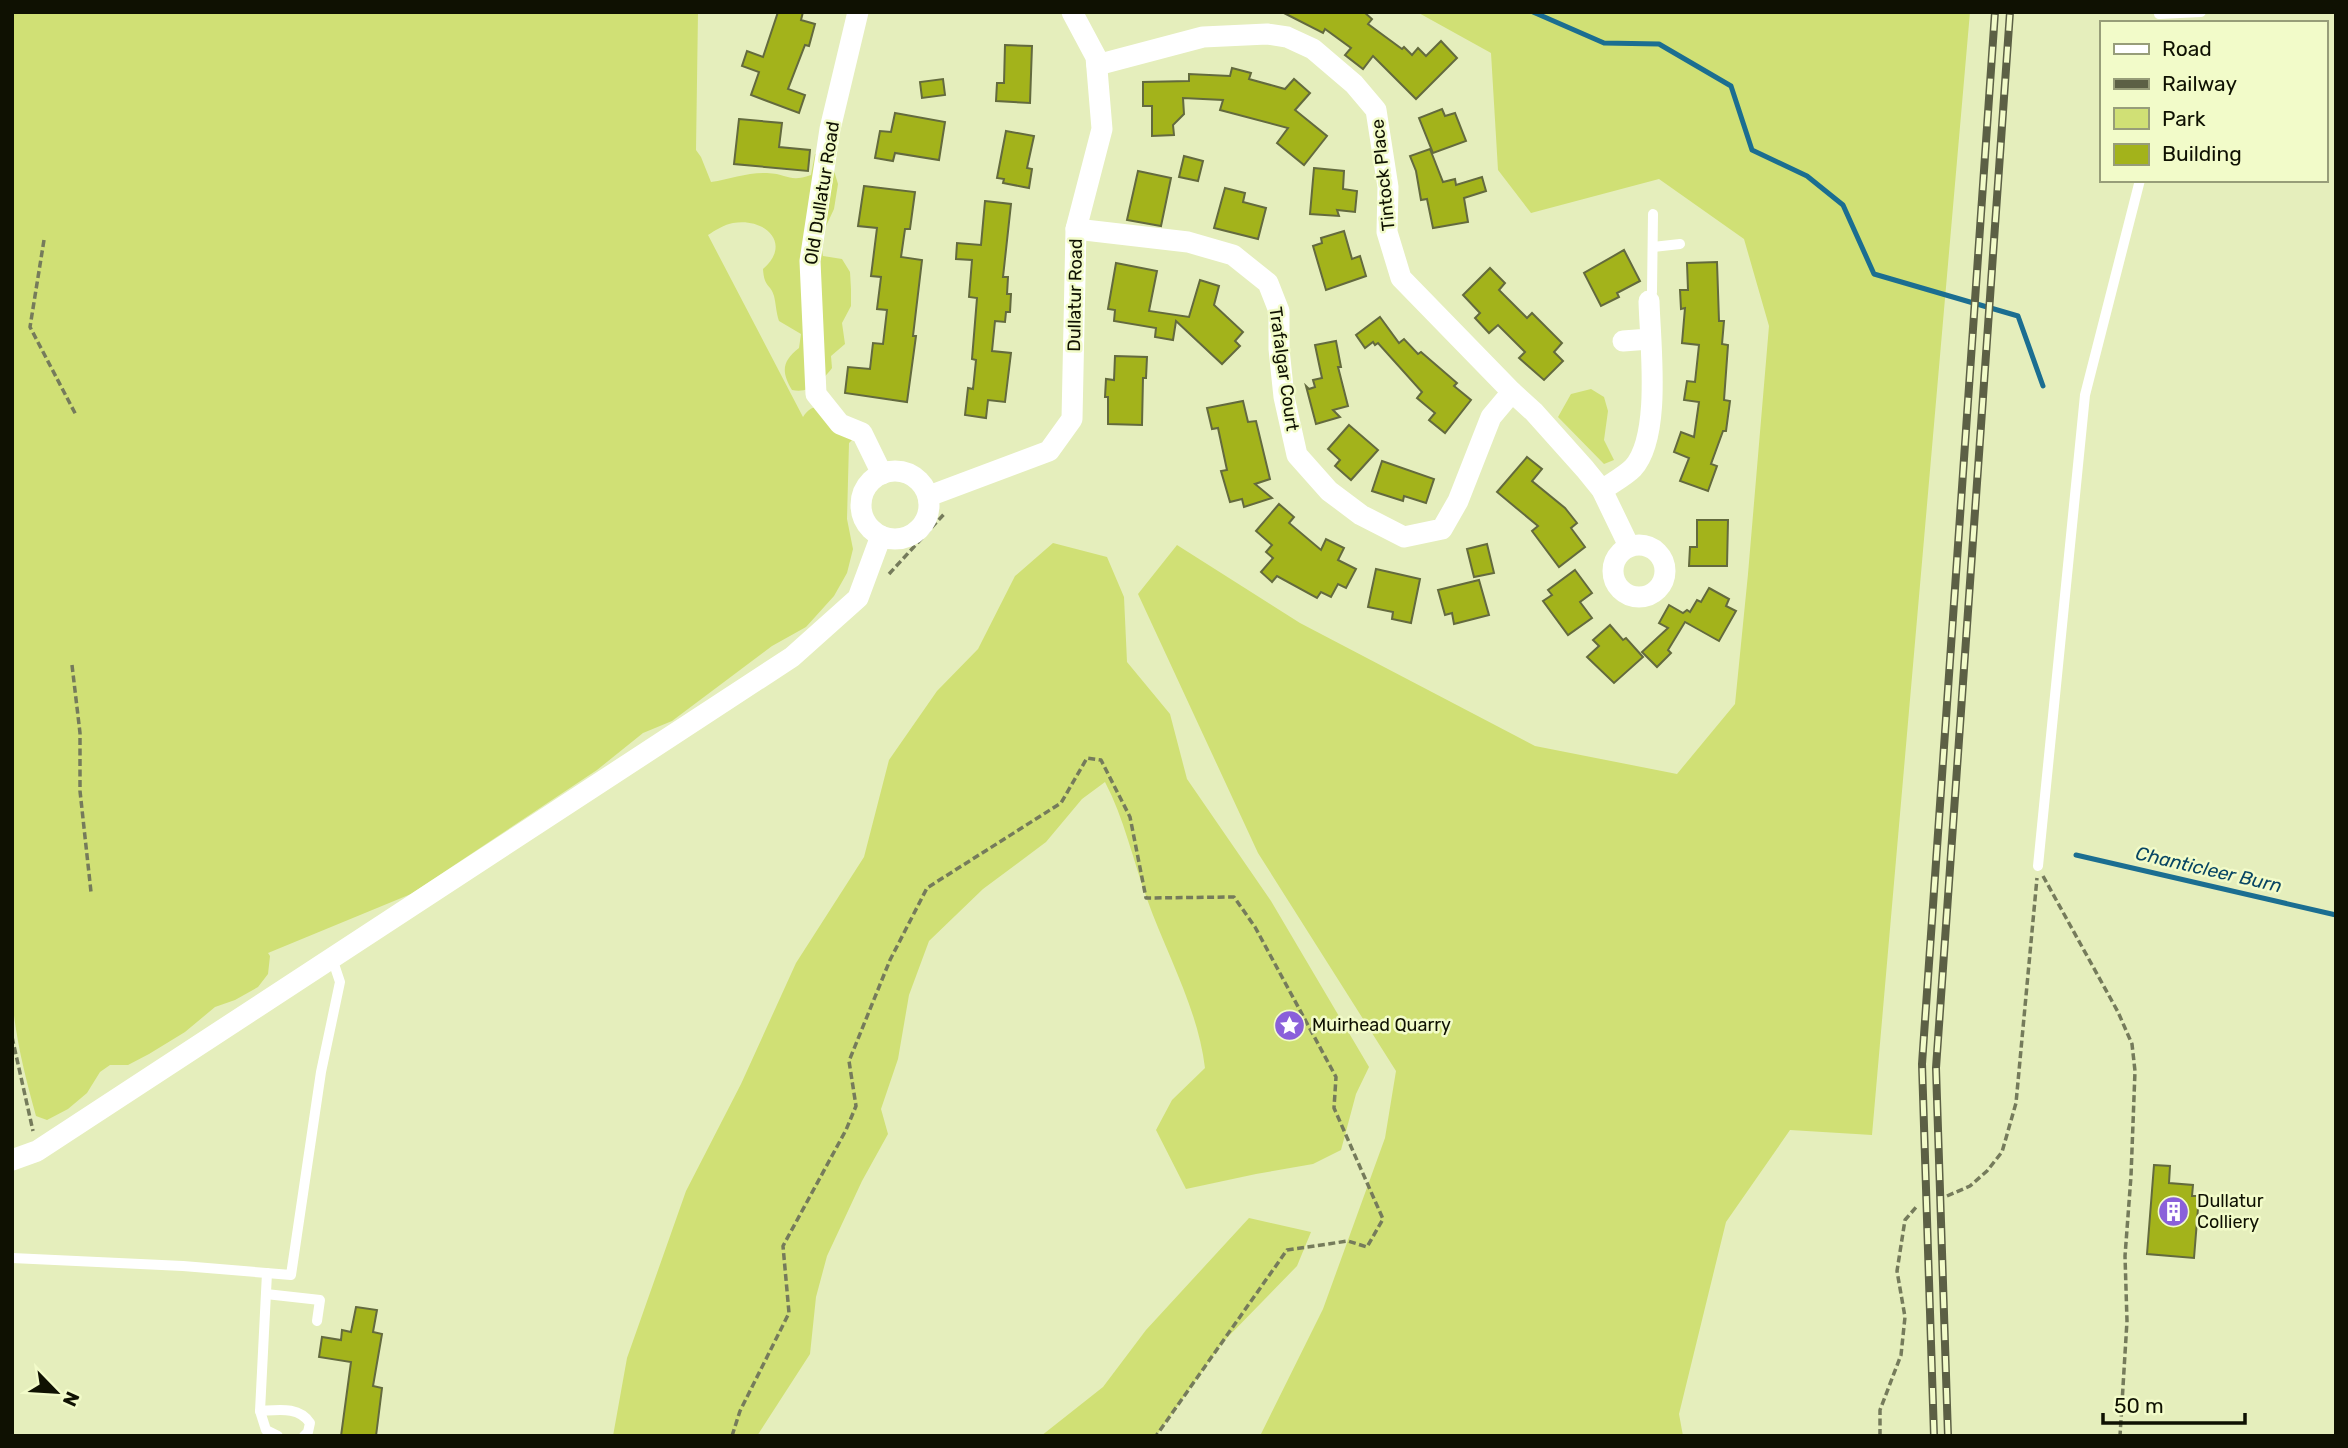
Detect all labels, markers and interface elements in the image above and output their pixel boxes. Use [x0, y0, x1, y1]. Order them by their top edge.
legend [2100, 21, 2327, 182]
text: Road [2162, 36, 2212, 61]
text: Railway [2162, 71, 2237, 96]
text: Park [2162, 106, 2206, 131]
street label: Tintock Place [1366, 118, 1400, 232]
street label: Old Dullatur Road [800, 120, 844, 266]
text: Building [2162, 141, 2242, 166]
street label: Dullatur Road [1063, 238, 1087, 352]
street label: Trafalgar Court [1264, 305, 1304, 433]
water label: Chanticleer Burn [2133, 841, 2284, 898]
place icon: Muirhead Quarry [1272, 1008, 1306, 1042]
place label: Muirhead Quarry [1312, 1014, 1451, 1036]
place label: Dullatur Colliery [2197, 1190, 2264, 1233]
building icon: Dullatur Colliery [2157, 1194, 2191, 1228]
north arrow [21, 1357, 91, 1427]
scale bar [2103, 1382, 2245, 1426]
text: N [58, 1388, 84, 1410]
text: 50 m [2114, 1393, 2164, 1418]

